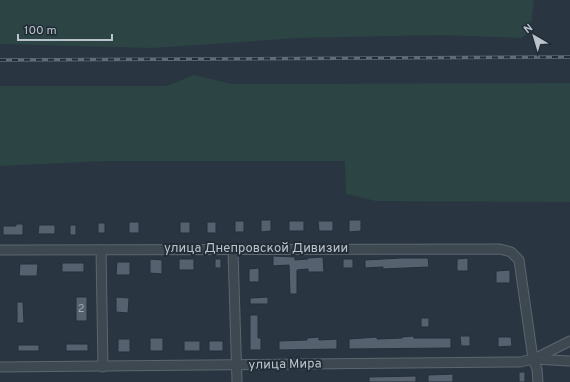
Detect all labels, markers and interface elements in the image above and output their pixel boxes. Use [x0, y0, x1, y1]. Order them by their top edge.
scale bar [18, 16, 112, 42]
north arrow [514, 16, 554, 56]
text: N [521, 21, 536, 37]
text: 100 m [24, 23, 57, 39]
street label: улица Днепровской Дивизии [164, 241, 348, 257]
house number: 2 [78, 302, 84, 316]
street label: улица Мира [248, 356, 322, 374]

